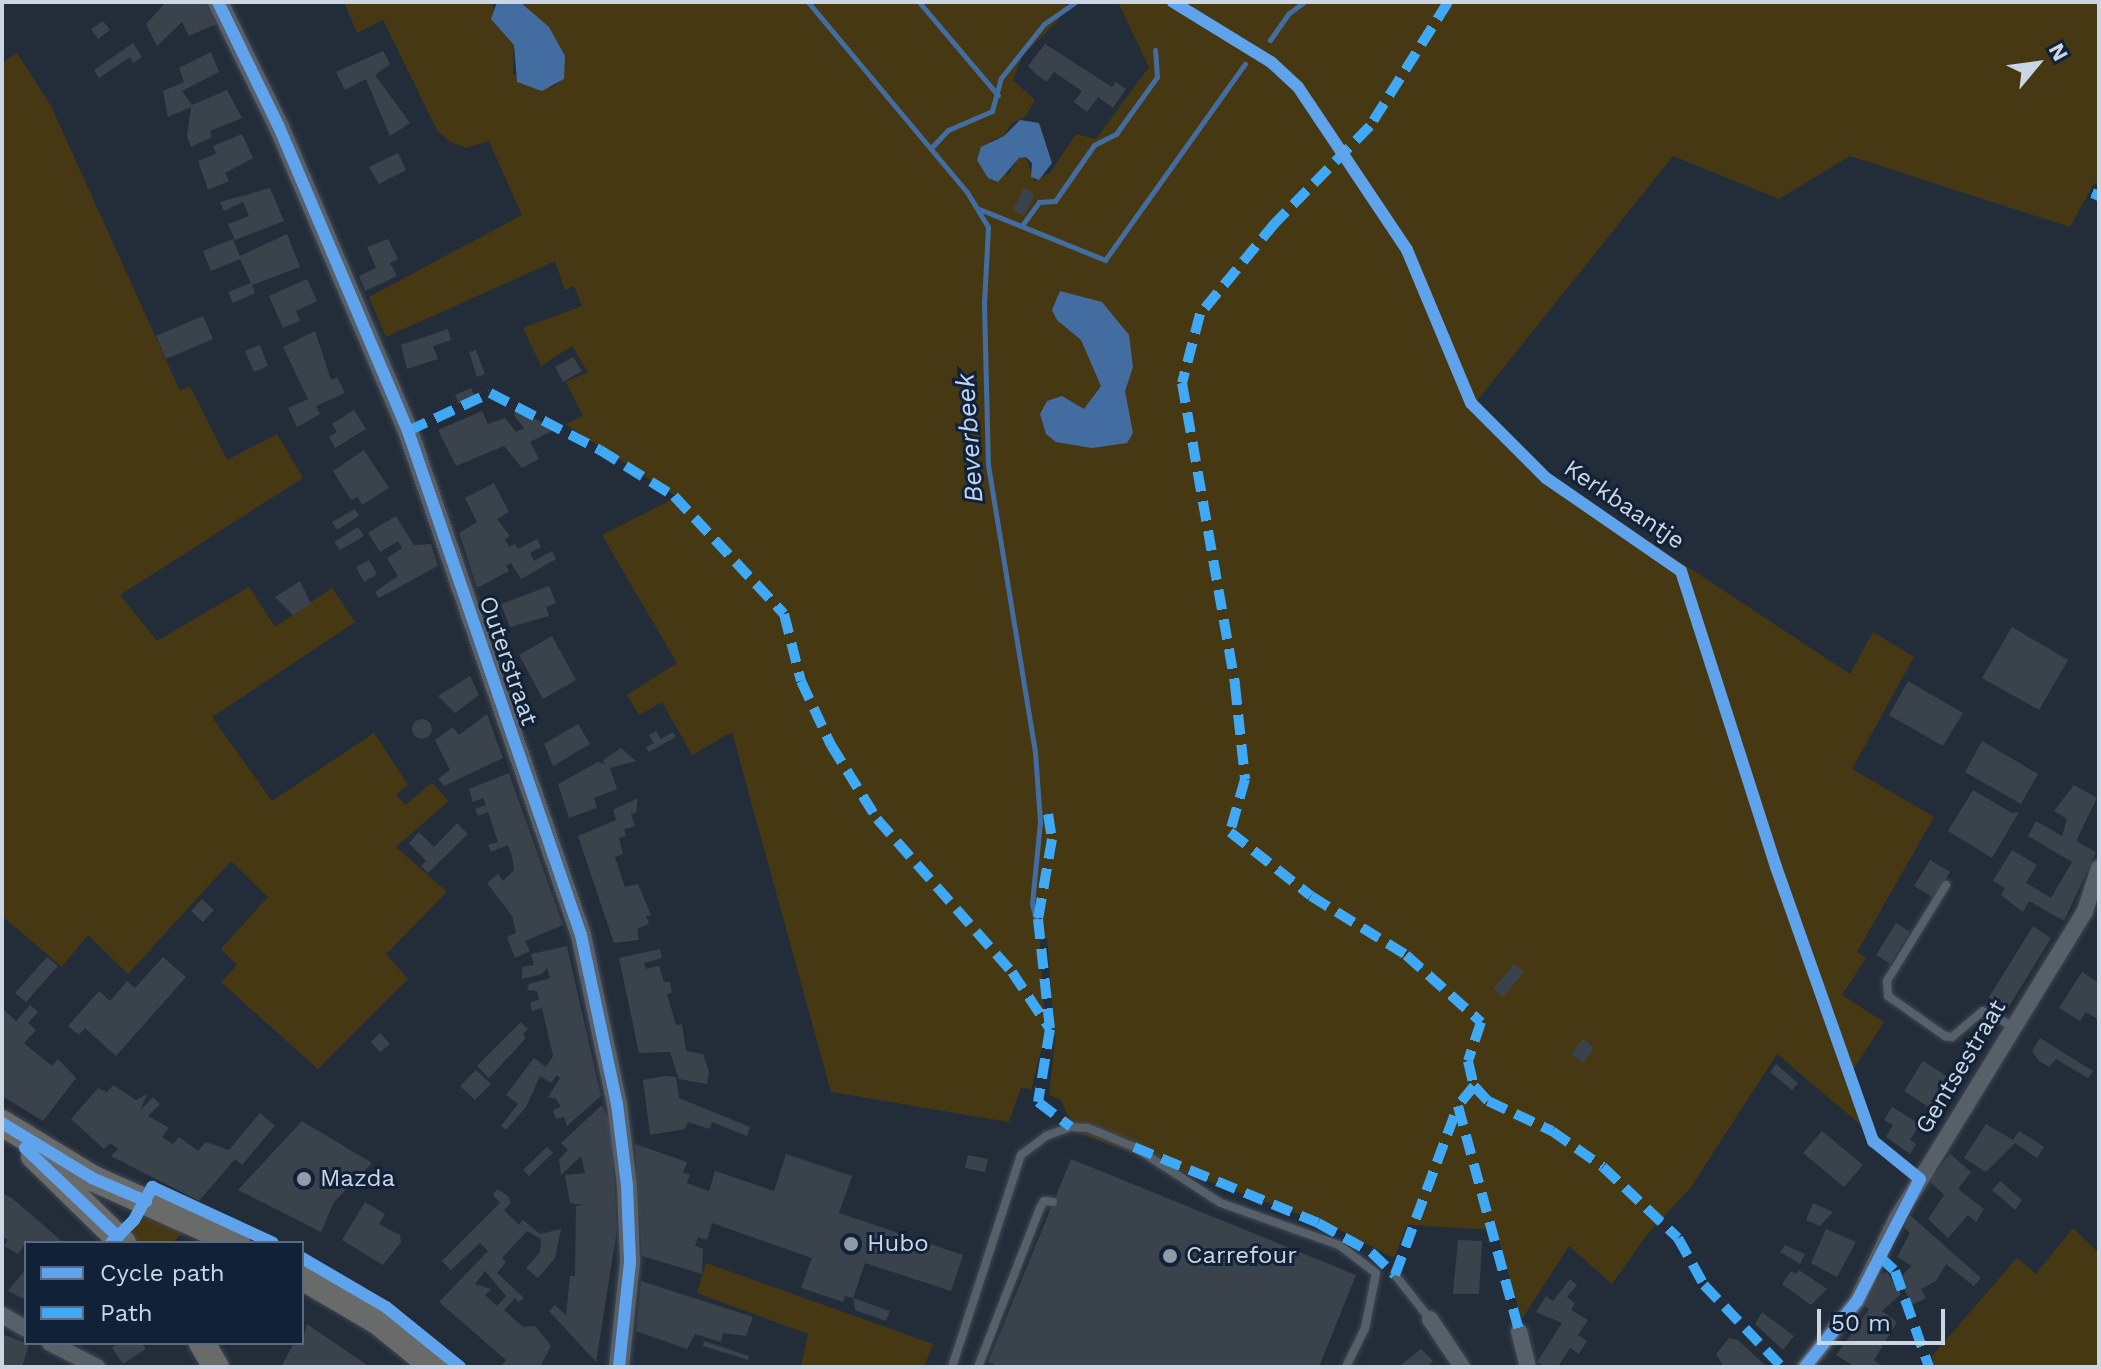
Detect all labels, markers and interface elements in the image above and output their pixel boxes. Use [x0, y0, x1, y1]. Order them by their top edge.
north arrow [1997, 24, 2077, 104]
text: N [2044, 39, 2073, 65]
water label: Beverbeek [950, 372, 990, 504]
street label: Kerkbaantje [1558, 454, 1690, 556]
street label: Outerstraat [472, 593, 544, 729]
street label: Gentsestraat [1910, 995, 2012, 1139]
place label: Mazda [320, 1165, 395, 1193]
marker: Mazda [295, 1170, 313, 1188]
place label: Hubo [867, 1230, 929, 1258]
marker: Hubo [842, 1235, 860, 1253]
legend [24, 1241, 304, 1345]
place label: Carrefour [1186, 1242, 1297, 1270]
marker: Carrefour [1161, 1247, 1179, 1265]
text: Cycle path [100, 1259, 225, 1287]
scale bar [1821, 1293, 1949, 1343]
text: Path [100, 1299, 153, 1327]
text: 50 m [1831, 1309, 1891, 1337]

